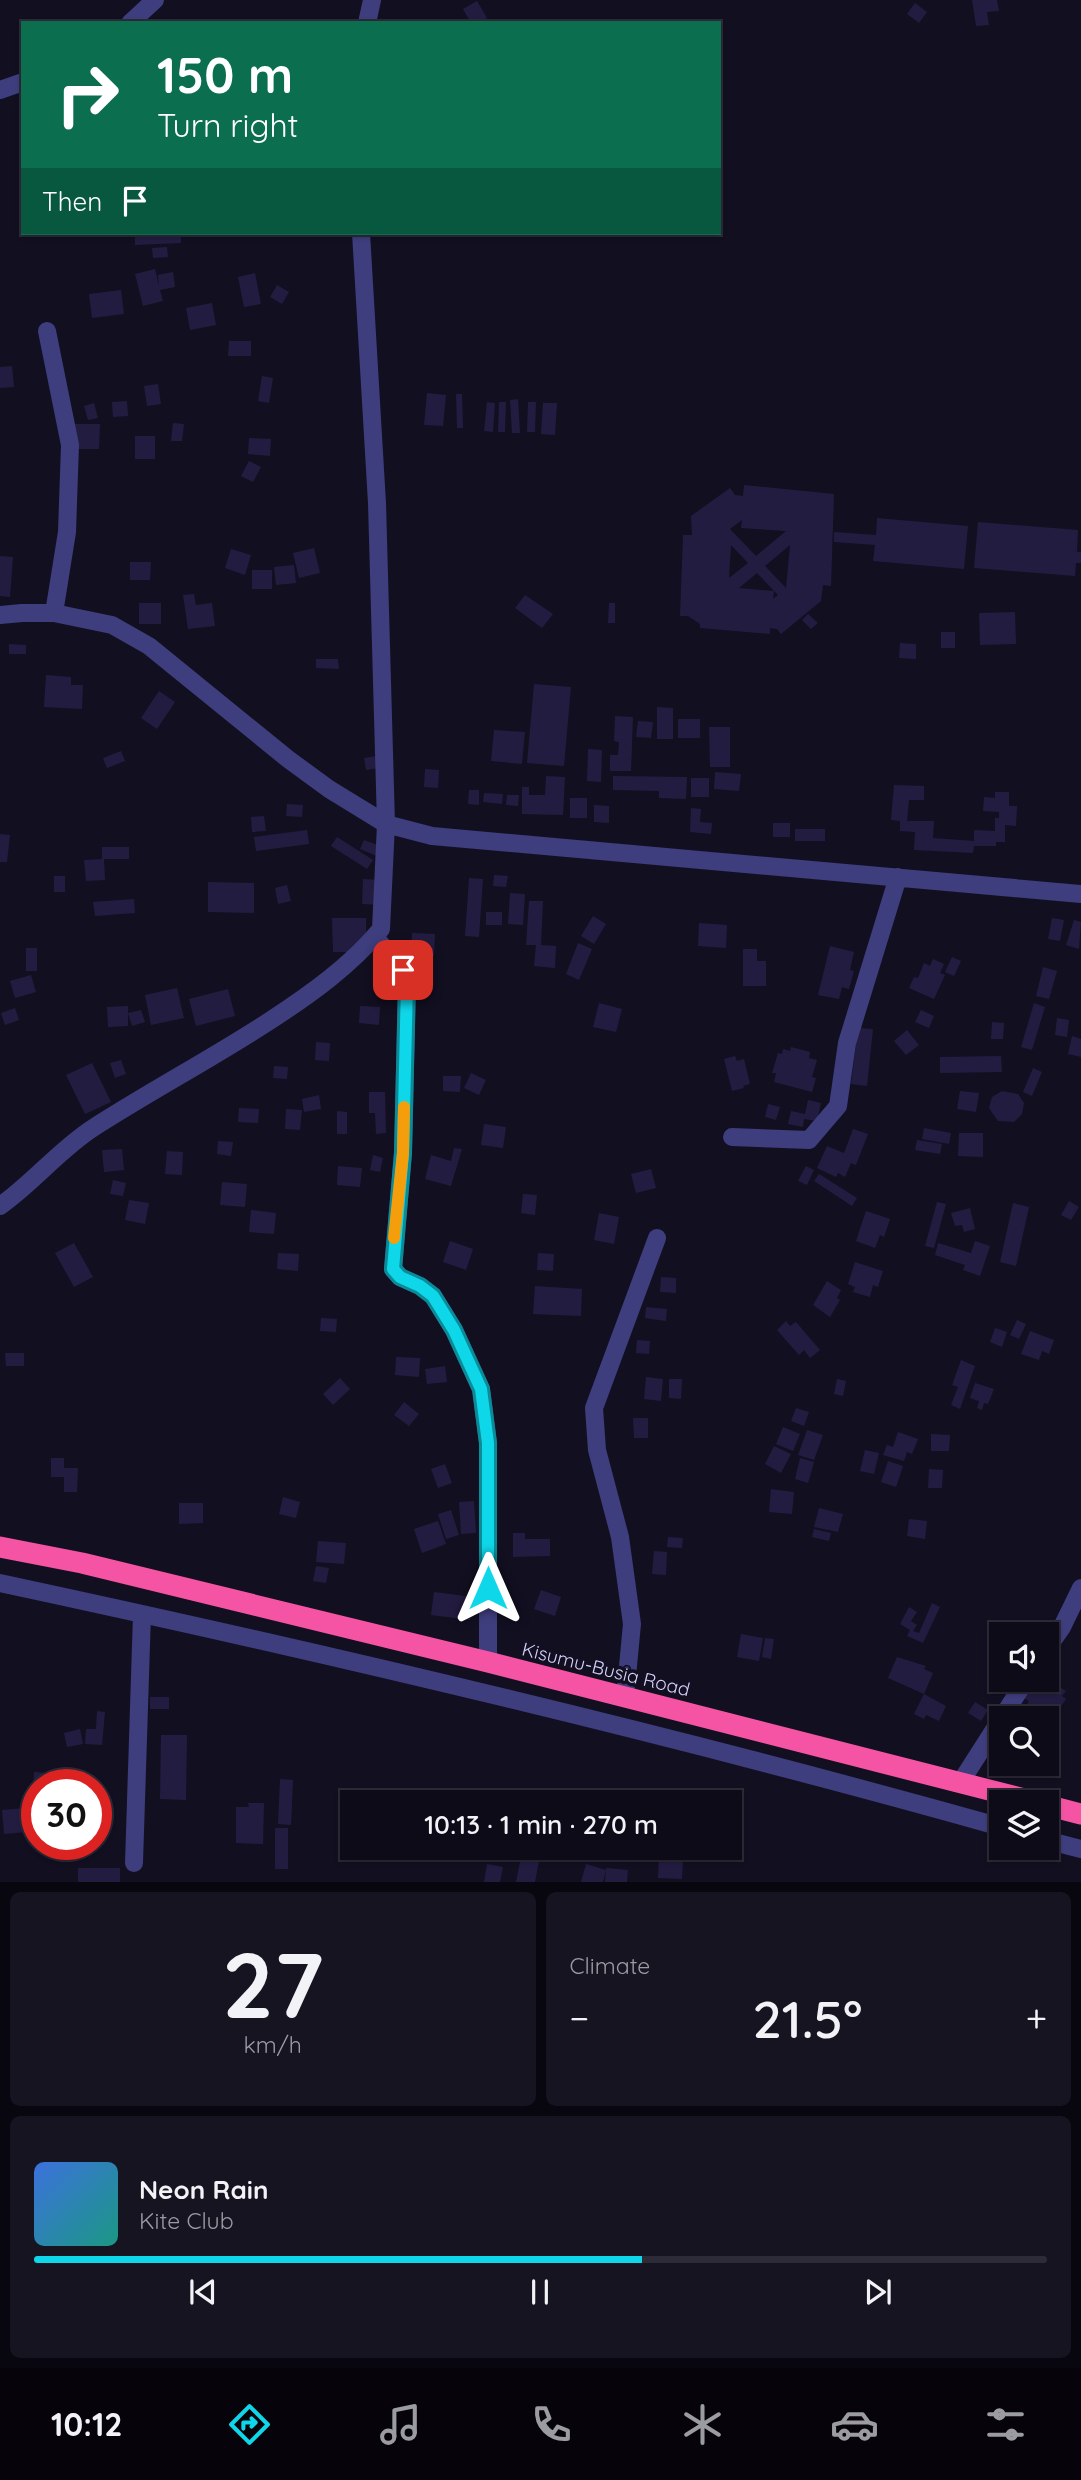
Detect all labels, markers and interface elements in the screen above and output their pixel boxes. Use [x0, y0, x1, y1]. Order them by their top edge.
text: 150 m [157, 44, 293, 105]
icon: right [42, 49, 133, 140]
text: Turn right [157, 105, 298, 145]
icon: arrive [116, 182, 154, 220]
text: Then [42, 185, 102, 218]
pin [373, 940, 433, 1000]
icon: arrive [384, 951, 422, 989]
position arrow [451, 1551, 525, 1625]
map controls [989, 1622, 1059, 1860]
button: sound [989, 1622, 1059, 1692]
street label: Kisumu-Busia Road [520, 1637, 692, 1701]
button: search [989, 1706, 1059, 1776]
speed limit sign: 30 [21, 1769, 112, 1860]
button: layers [989, 1790, 1059, 1860]
text: 10:13 · 1 min · 270 m [424, 1808, 658, 1841]
text: 27 [222, 1927, 324, 2041]
text: Climate [570, 1951, 650, 1980]
text: 21.5° [753, 1986, 862, 2051]
text: − [570, 1994, 589, 2042]
text: + [1026, 1994, 1047, 2042]
text: km/h [244, 2030, 302, 2059]
text: Neon Rain [139, 2173, 268, 2206]
text: Kite Club [139, 2206, 234, 2235]
icon: previous [184, 2273, 222, 2311]
icon: pause [521, 2273, 559, 2311]
icon: next [859, 2273, 897, 2311]
icon: directions [225, 2400, 274, 2449]
icon: music [376, 2400, 425, 2449]
icon: phone [527, 2400, 576, 2449]
icon: climate [678, 2400, 727, 2449]
icon: car [830, 2400, 879, 2449]
icon: filters [981, 2400, 1030, 2449]
text: 10:12 [51, 2404, 123, 2444]

